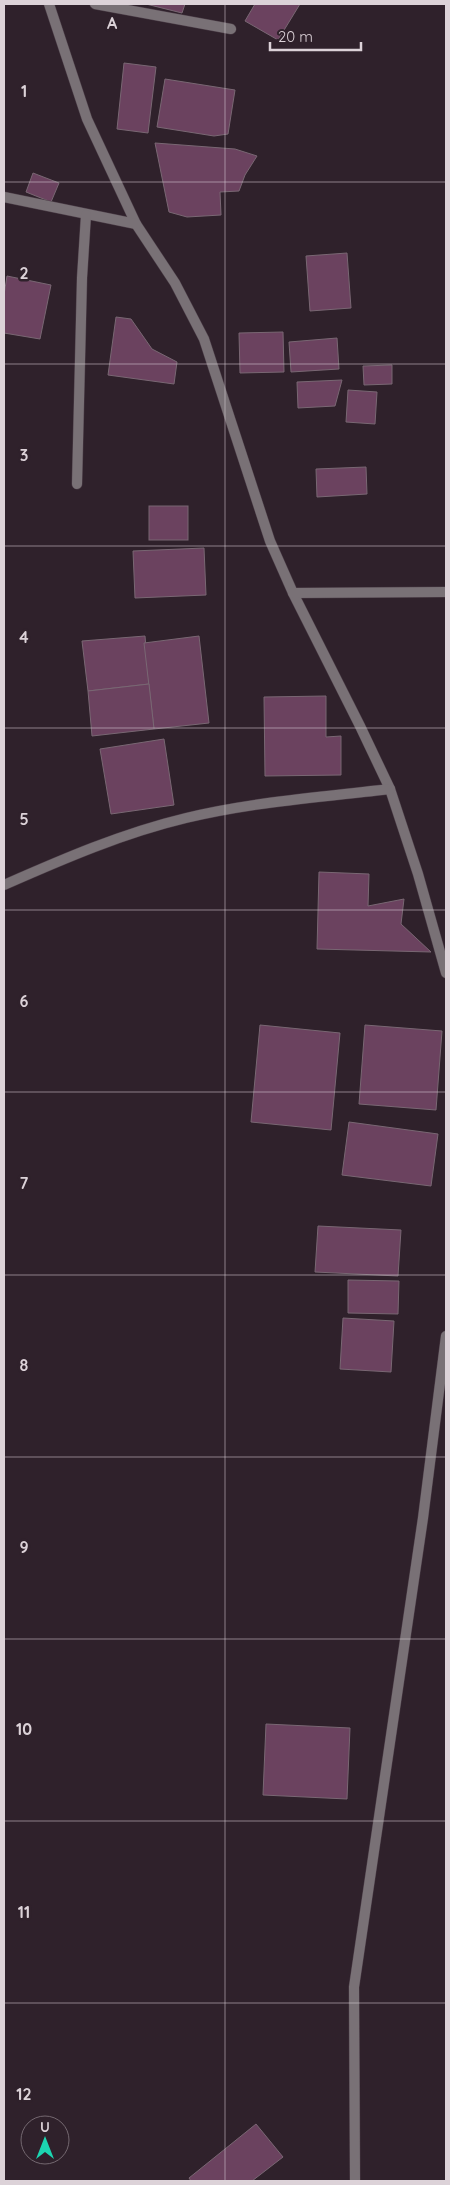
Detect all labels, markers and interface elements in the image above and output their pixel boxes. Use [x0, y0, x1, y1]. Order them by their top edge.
text: A [107, 13, 118, 33]
scale bar [270, 20, 361, 52]
text: 20 m [278, 27, 313, 46]
text: 1 [21, 81, 27, 101]
text: 2 [19, 263, 29, 283]
text: 3 [20, 445, 28, 465]
text: 4 [19, 627, 29, 647]
text: 5 [19, 809, 29, 829]
text: 6 [20, 991, 29, 1011]
text: 7 [20, 1173, 29, 1193]
text: 8 [20, 1355, 29, 1375]
text: 9 [19, 1537, 29, 1557]
text: 10 [16, 1719, 32, 1739]
text: 11 [18, 1902, 30, 1922]
text: 12 [16, 2084, 32, 2104]
north arrow [20, 2115, 70, 2165]
text: U [40, 2118, 50, 2136]

